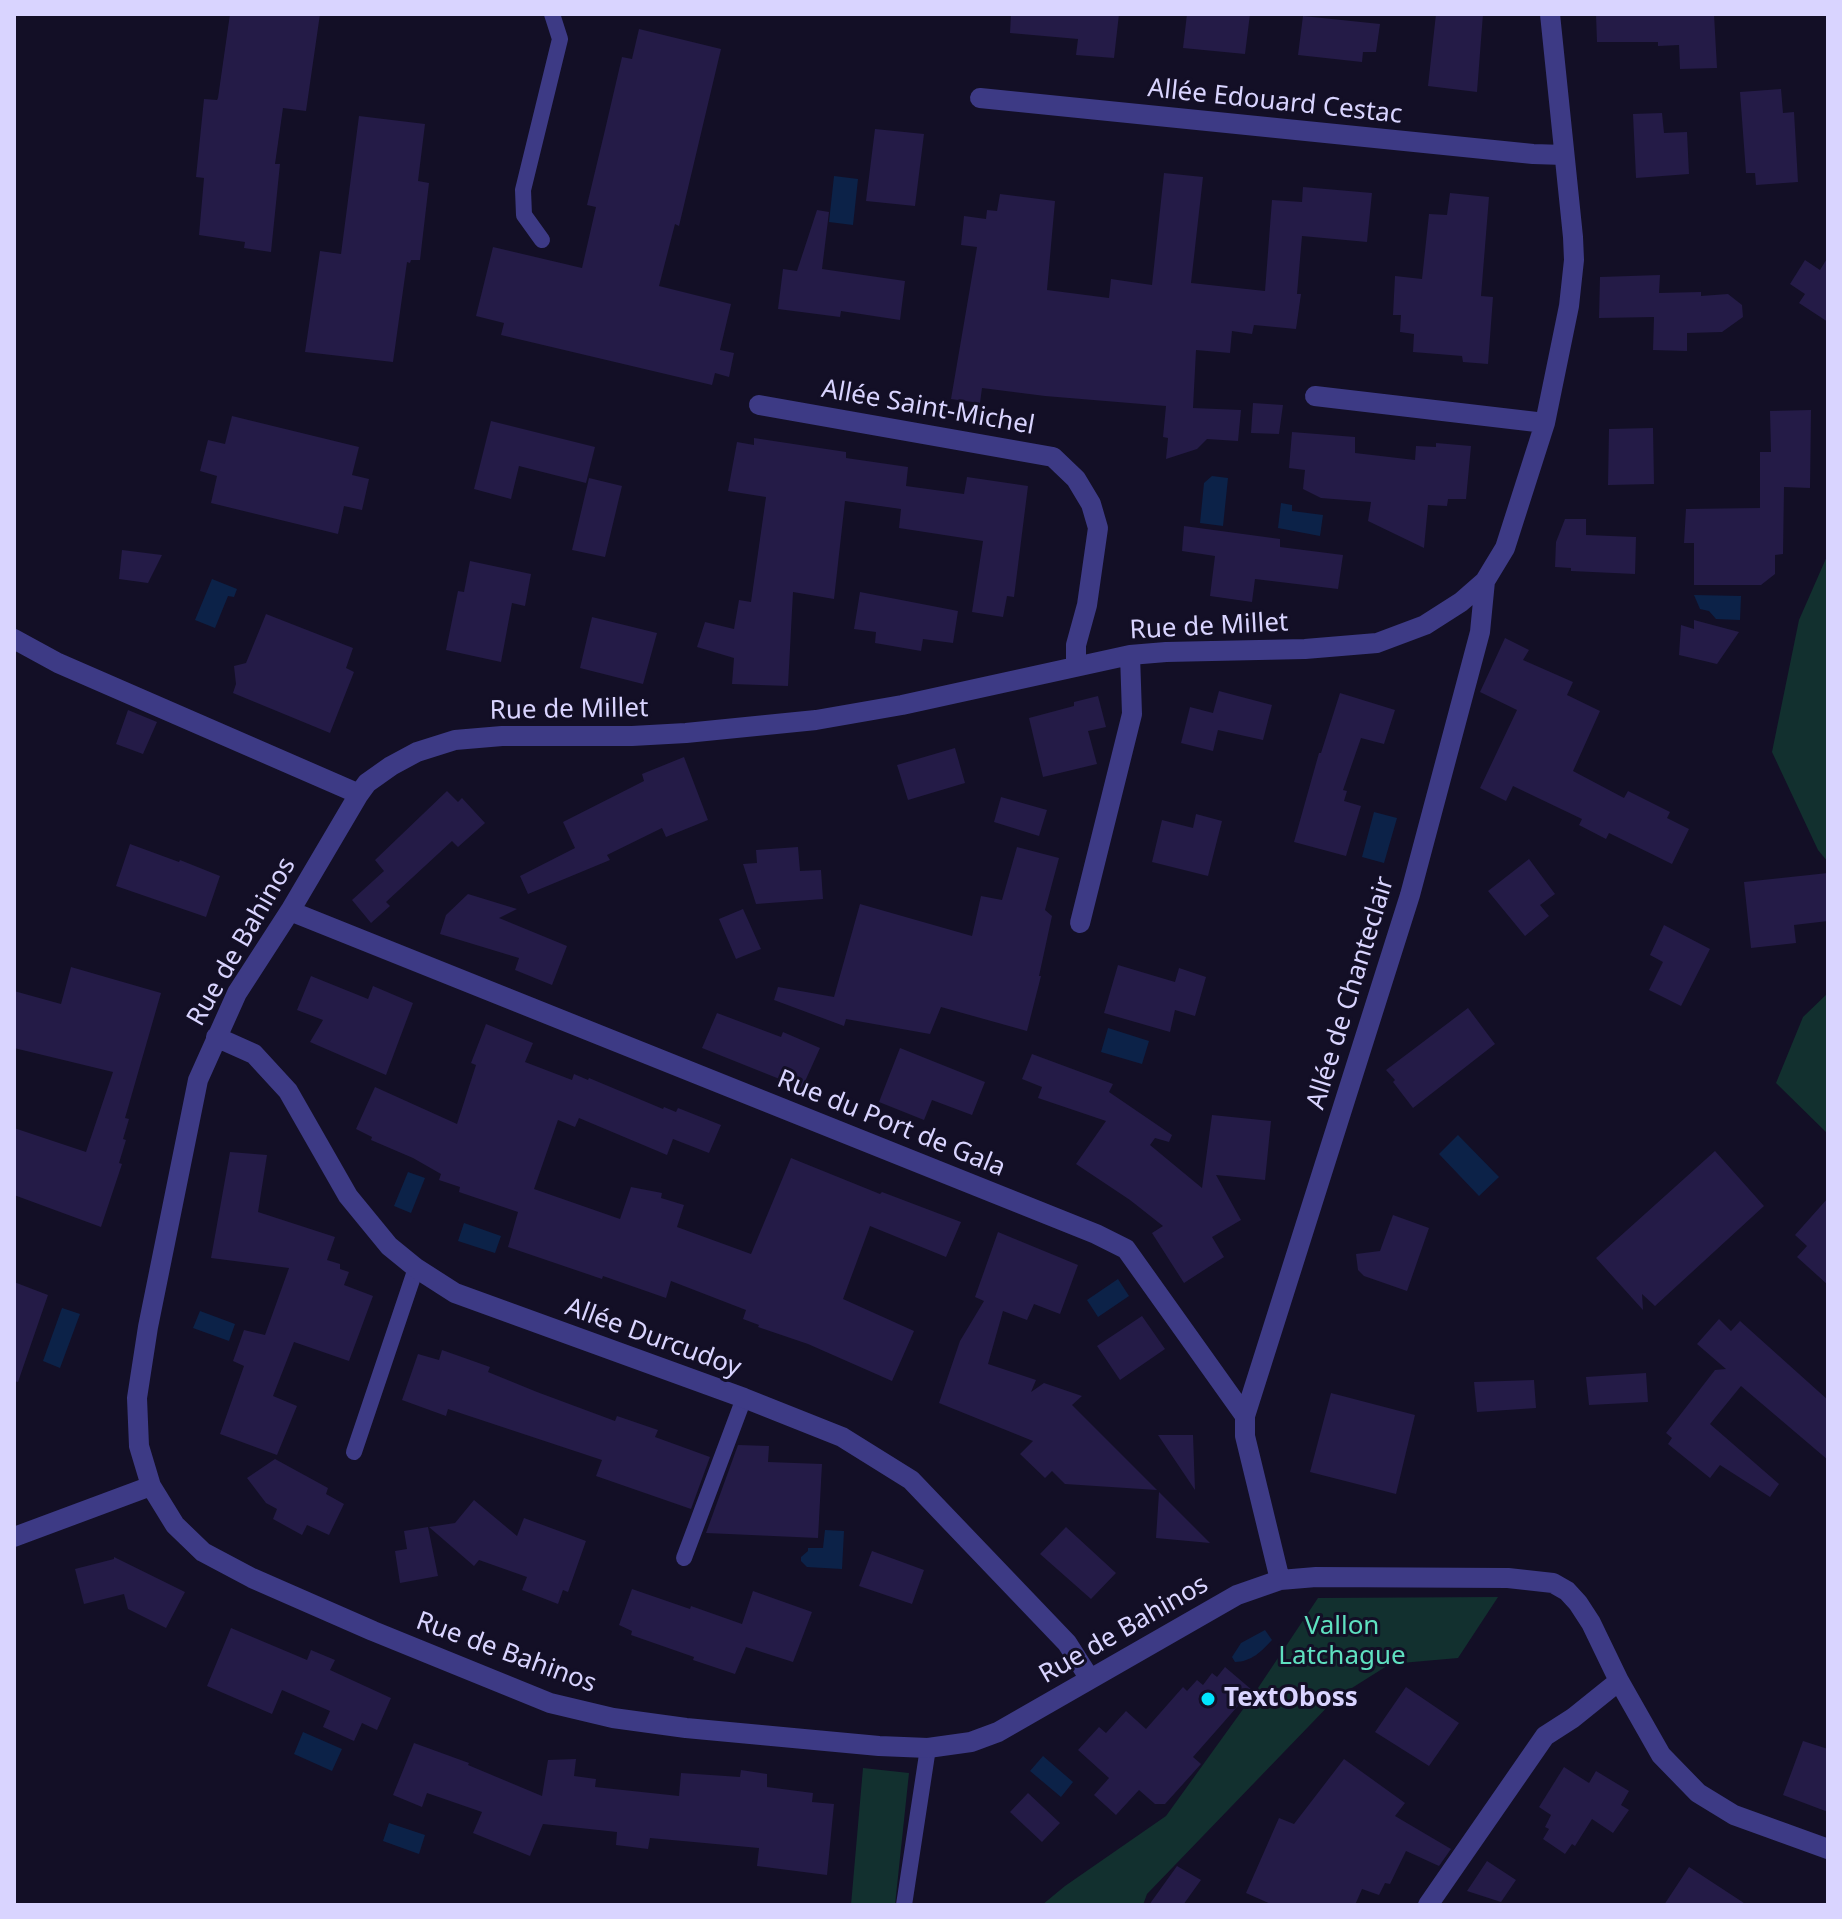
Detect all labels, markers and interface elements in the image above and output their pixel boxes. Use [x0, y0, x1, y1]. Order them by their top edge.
street label: Allée Edouard Cestac [1146, 73, 1404, 131]
street label: Allée Saint-Michel [819, 374, 1037, 442]
street label: Rue de Millet [1129, 607, 1289, 647]
street label: Rue de Millet [489, 693, 649, 727]
street label: Rue de Bahinos [181, 852, 303, 1032]
street label: Allée de Chanteclair [1301, 873, 1401, 1113]
street label: Rue du Port de Gala [772, 1064, 1010, 1184]
street label: Allée Durcudoy [561, 1292, 745, 1384]
street label: Rue de Bahinos [1034, 1569, 1214, 1691]
street label: Rue de Bahinos [412, 1606, 600, 1700]
park label: Vallon Latchague [1278, 1611, 1406, 1672]
place label: TextOboss [1224, 1683, 1358, 1715]
marker: TextOboss [1199, 1690, 1217, 1708]

